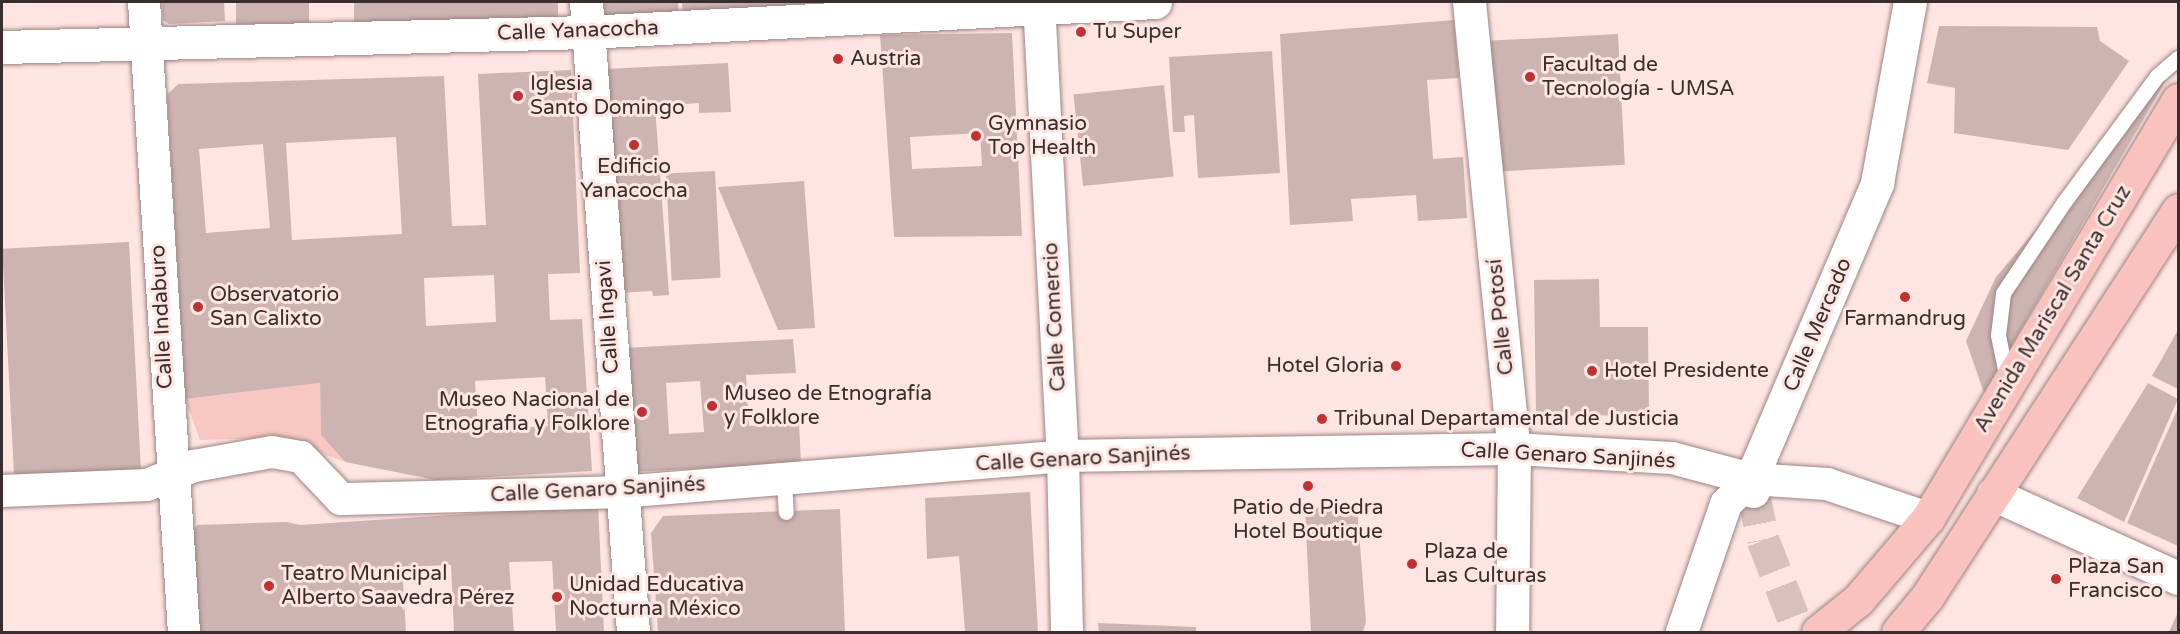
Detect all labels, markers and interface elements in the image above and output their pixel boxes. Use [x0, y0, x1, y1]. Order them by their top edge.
street label: Calle Yanacocha [497, 16, 659, 46]
place label: Tu Super [1093, 19, 1181, 45]
marker: Tu Super [1074, 25, 1088, 39]
place label: Austria [850, 46, 921, 72]
marker: Austria [831, 52, 845, 66]
place label: Facultad de Tecnología - UMSA [1542, 52, 1735, 102]
marker: Facultad de Tecnología - UMSA [1523, 70, 1537, 84]
place label: Iglesia Santo Domingo [530, 71, 685, 121]
marker: Iglesia Santo Domingo [511, 89, 525, 103]
place label: Gymnasio Top Health [988, 111, 1096, 161]
marker: Gymnasio Top Health [969, 129, 983, 143]
marker: Edificio Yanacocha [627, 138, 641, 152]
place label: Edificio Yanacocha [580, 154, 688, 204]
street label: Avenida Mariscal Santa Cruz [1969, 181, 2137, 437]
street label: Calle Comercio [1039, 242, 1071, 392]
street label: Calle Indaburo [146, 244, 178, 390]
street label: Calle Mercado [1778, 254, 1858, 396]
street label: Calle Potosí [1482, 258, 1520, 376]
street label: Calle Ingavi [591, 259, 625, 375]
place label: Observatorio San Calixto [210, 282, 339, 332]
marker: Farmandrug [1898, 290, 1912, 304]
marker: Observatorio San Calixto [191, 300, 205, 314]
place label: Farmandrug [1844, 306, 1966, 332]
place label: Hotel Gloria [1266, 353, 1384, 379]
place label: Hotel Presidente [1604, 358, 1769, 384]
marker: Hotel Gloria [1389, 359, 1403, 373]
marker: Hotel Presidente [1585, 364, 1599, 378]
place label: Museo de Etnografía y Folklore [724, 381, 932, 431]
place label: Museo Nacional de Etnografia y Folklore [424, 387, 630, 437]
marker: Museo de Etnografía y Folklore [705, 399, 719, 413]
marker: Museo Nacional de Etnografia y Folklore [635, 405, 649, 419]
place label: Tribunal Departamental de Justicia [1334, 406, 1679, 432]
marker: Tribunal Departamental de Justicia [1315, 412, 1329, 426]
street label: Calle Genaro Sanjinés [1460, 438, 1676, 474]
street label: Calle Genaro Sanjinés [975, 441, 1191, 477]
street label: Calle Genaro Sanjinés [490, 472, 706, 508]
marker: Patio de Piedra Hotel Boutique [1301, 479, 1315, 493]
place label: Patio de Piedra Hotel Boutique [1232, 495, 1384, 545]
place label: Plaza de Las Culturas [1424, 539, 1547, 589]
place label: Plaza San Francisco [2068, 554, 2164, 604]
marker: Plaza de Las Culturas [1405, 557, 1419, 571]
place label: Teatro Municipal Alberto Saavedra Pérez [281, 561, 515, 611]
place label: Unidad Educativa Nocturna México [569, 572, 744, 622]
marker: Plaza San Francisco [2049, 572, 2063, 586]
marker: Teatro Municipal Alberto Saavedra Pérez [262, 579, 276, 593]
marker: Unidad Educativa Nocturna México [550, 590, 564, 604]

